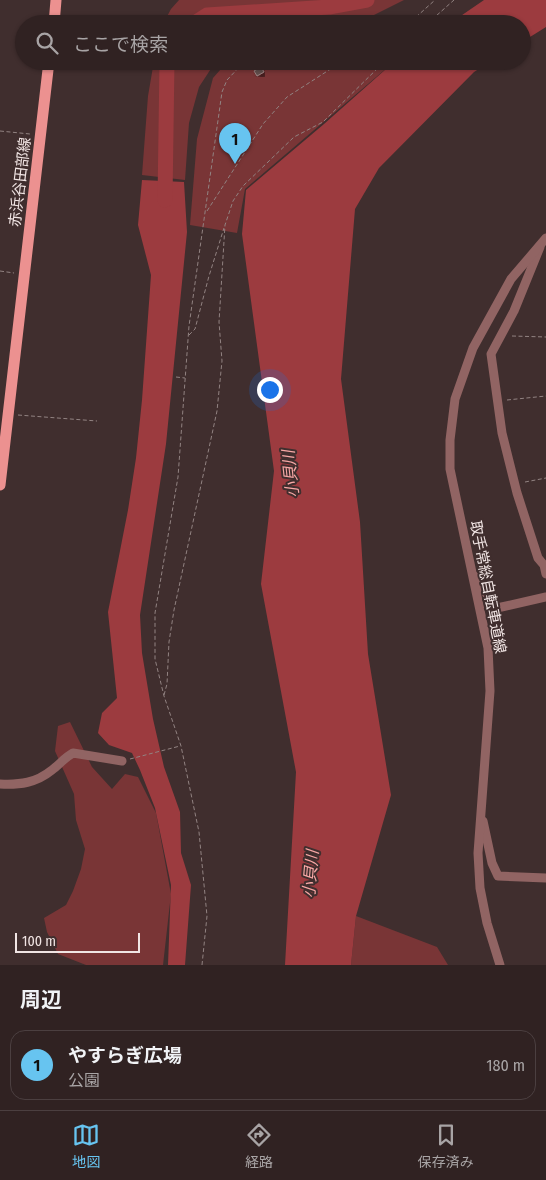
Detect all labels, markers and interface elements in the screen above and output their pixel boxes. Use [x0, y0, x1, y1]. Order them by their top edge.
search box [15, 15, 531, 70]
icon: search [33, 29, 61, 57]
text: ここで検索 [73, 33, 168, 56]
pin: 1 [219, 123, 251, 164]
street label: 赤浜谷田部線 [6, 136, 34, 228]
your location [257, 377, 283, 403]
water label: 小貝川 [278, 447, 302, 499]
street label: 取手常総自転車道線 [466, 519, 510, 655]
water label: 小貝川 [299, 847, 322, 899]
scale bar [15, 930, 140, 953]
text: 100 m [22, 933, 56, 950]
text: 周辺 [20, 987, 62, 1013]
text: やすらぎ広場 [68, 1044, 182, 1067]
text: 1 [34, 1056, 40, 1075]
text: 180 m [486, 1056, 525, 1075]
text: 公園 [68, 1071, 100, 1090]
tab: 地図 [72, 1121, 100, 1171]
tab: 経路 [245, 1121, 273, 1171]
tab: 保存済み [418, 1121, 474, 1171]

